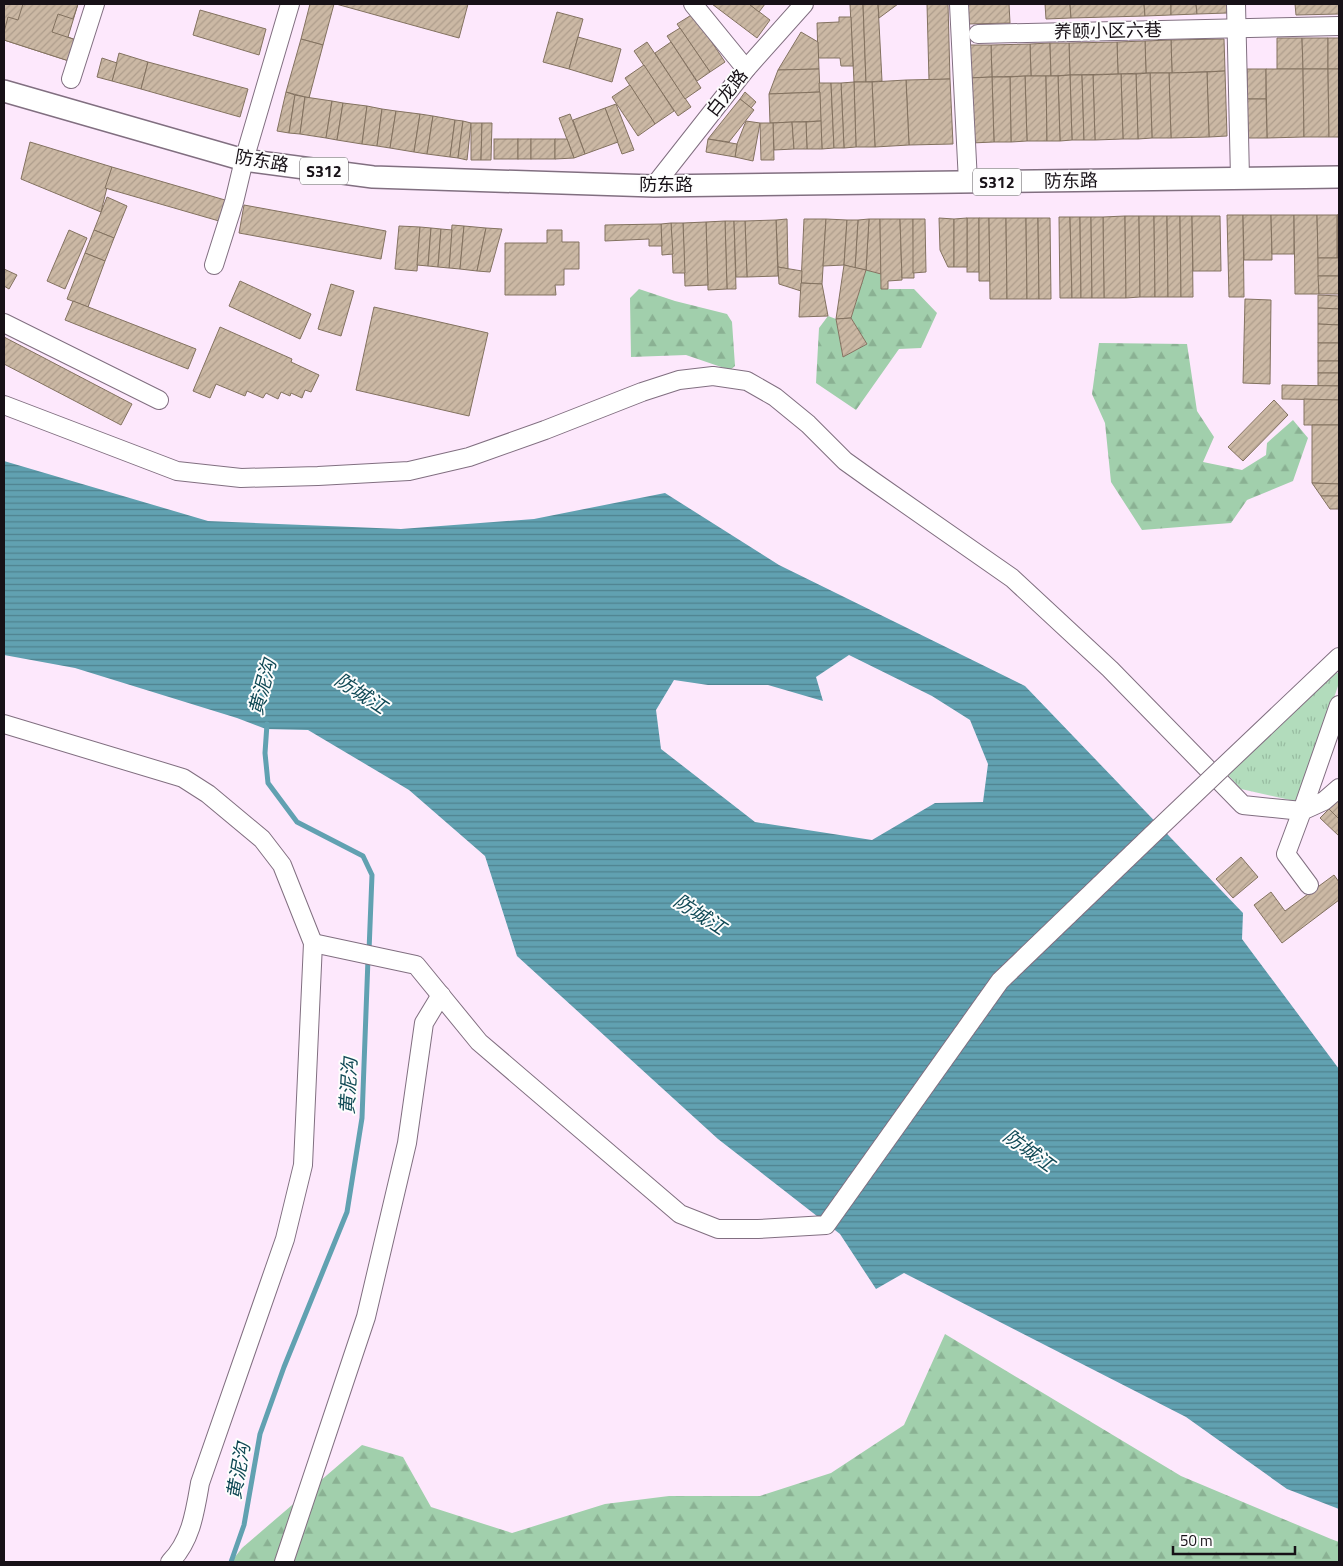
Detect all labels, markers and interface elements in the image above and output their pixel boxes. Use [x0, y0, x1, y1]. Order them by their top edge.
street label: 养颐小区六巷 [1054, 16, 1162, 45]
street label: 白龙路 [699, 63, 754, 122]
street label: 防东路 [233, 143, 291, 178]
road number: S312 [300, 158, 348, 185]
street label: 防东路 [1044, 167, 1098, 194]
road number: S312 [973, 168, 1021, 196]
street label: 防东路 [639, 171, 693, 198]
water label: 黄泥沟 [240, 654, 283, 718]
water label: 防城江 [329, 665, 395, 721]
water label: 防城江 [668, 886, 734, 942]
water label: 黄泥沟 [332, 1055, 364, 1115]
water label: 防城江 [998, 1121, 1062, 1179]
water label: 黄泥沟 [218, 1438, 257, 1502]
scale bar [1173, 1524, 1296, 1556]
text: 50 m [1180, 1529, 1213, 1552]

